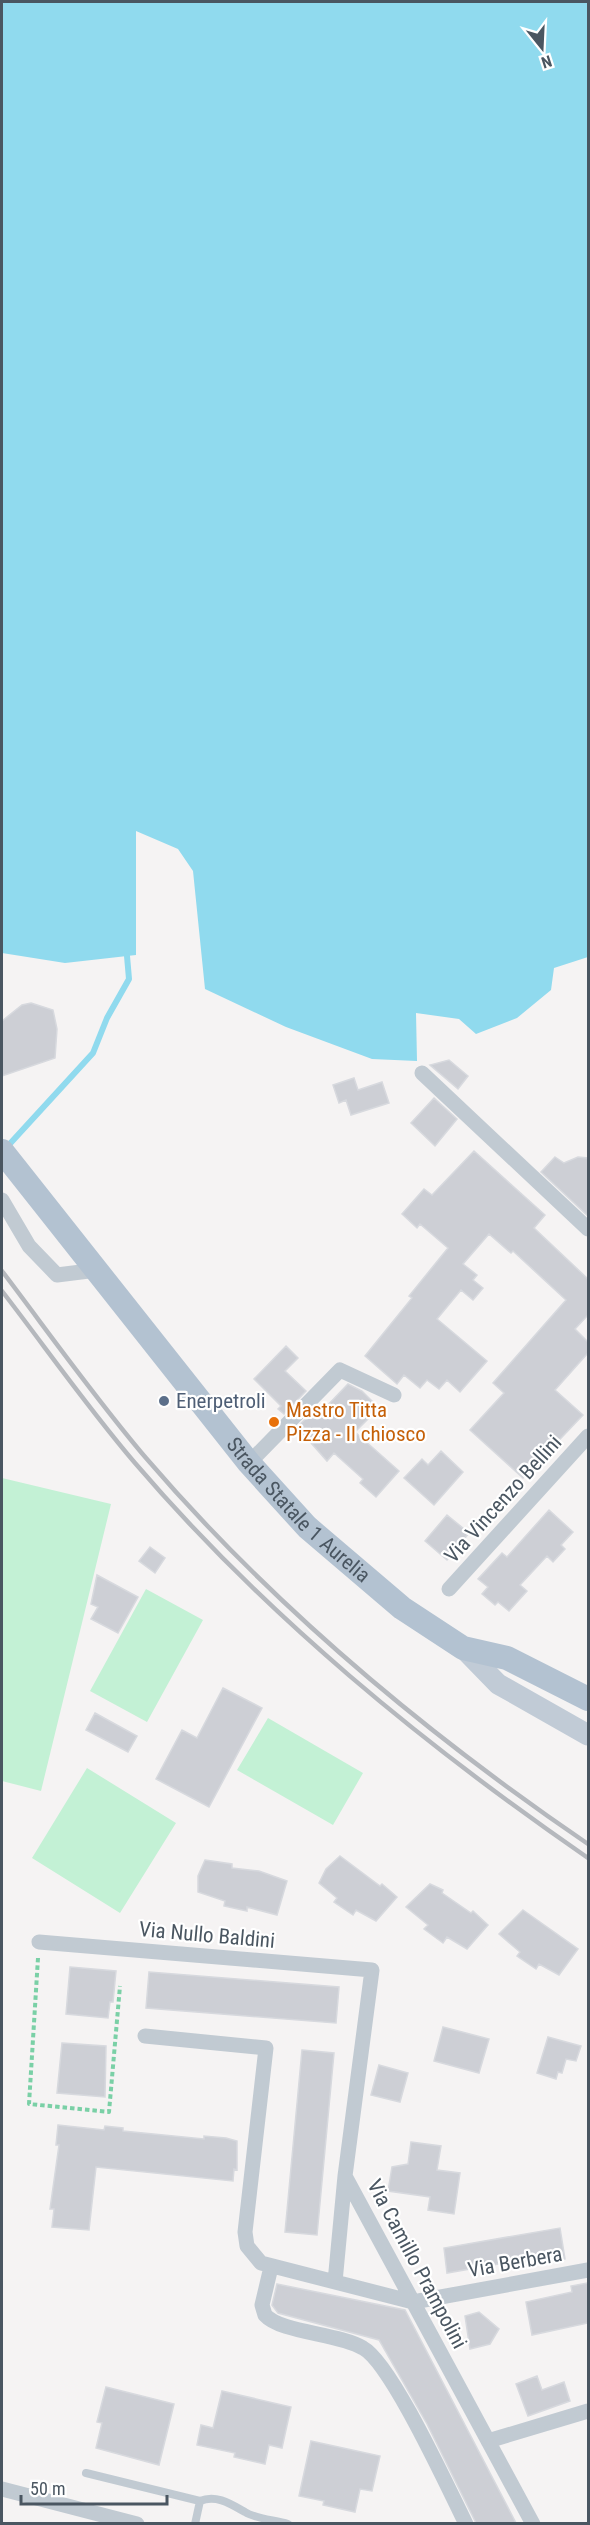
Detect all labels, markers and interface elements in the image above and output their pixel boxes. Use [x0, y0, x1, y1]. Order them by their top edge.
north arrow [512, 18, 572, 78]
text: N [539, 51, 554, 72]
place label: Enerpetroli [176, 1389, 266, 1413]
marker: Enerpetroli [157, 1394, 171, 1408]
place label: Mastro Titta Pizza - Il chiosco [286, 1398, 426, 1446]
marker: Mastro Titta Pizza - Il chiosco [267, 1415, 281, 1429]
street label: Via Vincenzo Bellini [440, 1430, 566, 1568]
street label: Strada Statale 1 Aurelia [221, 1433, 375, 1587]
street label: Via Nullo Baldini [138, 1917, 276, 1953]
street label: Via Camillo Prampolini [362, 2175, 472, 2353]
street label: Via Berbera [466, 2242, 564, 2282]
scale bar [21, 2468, 166, 2506]
text: 50 m [30, 2478, 65, 2499]

